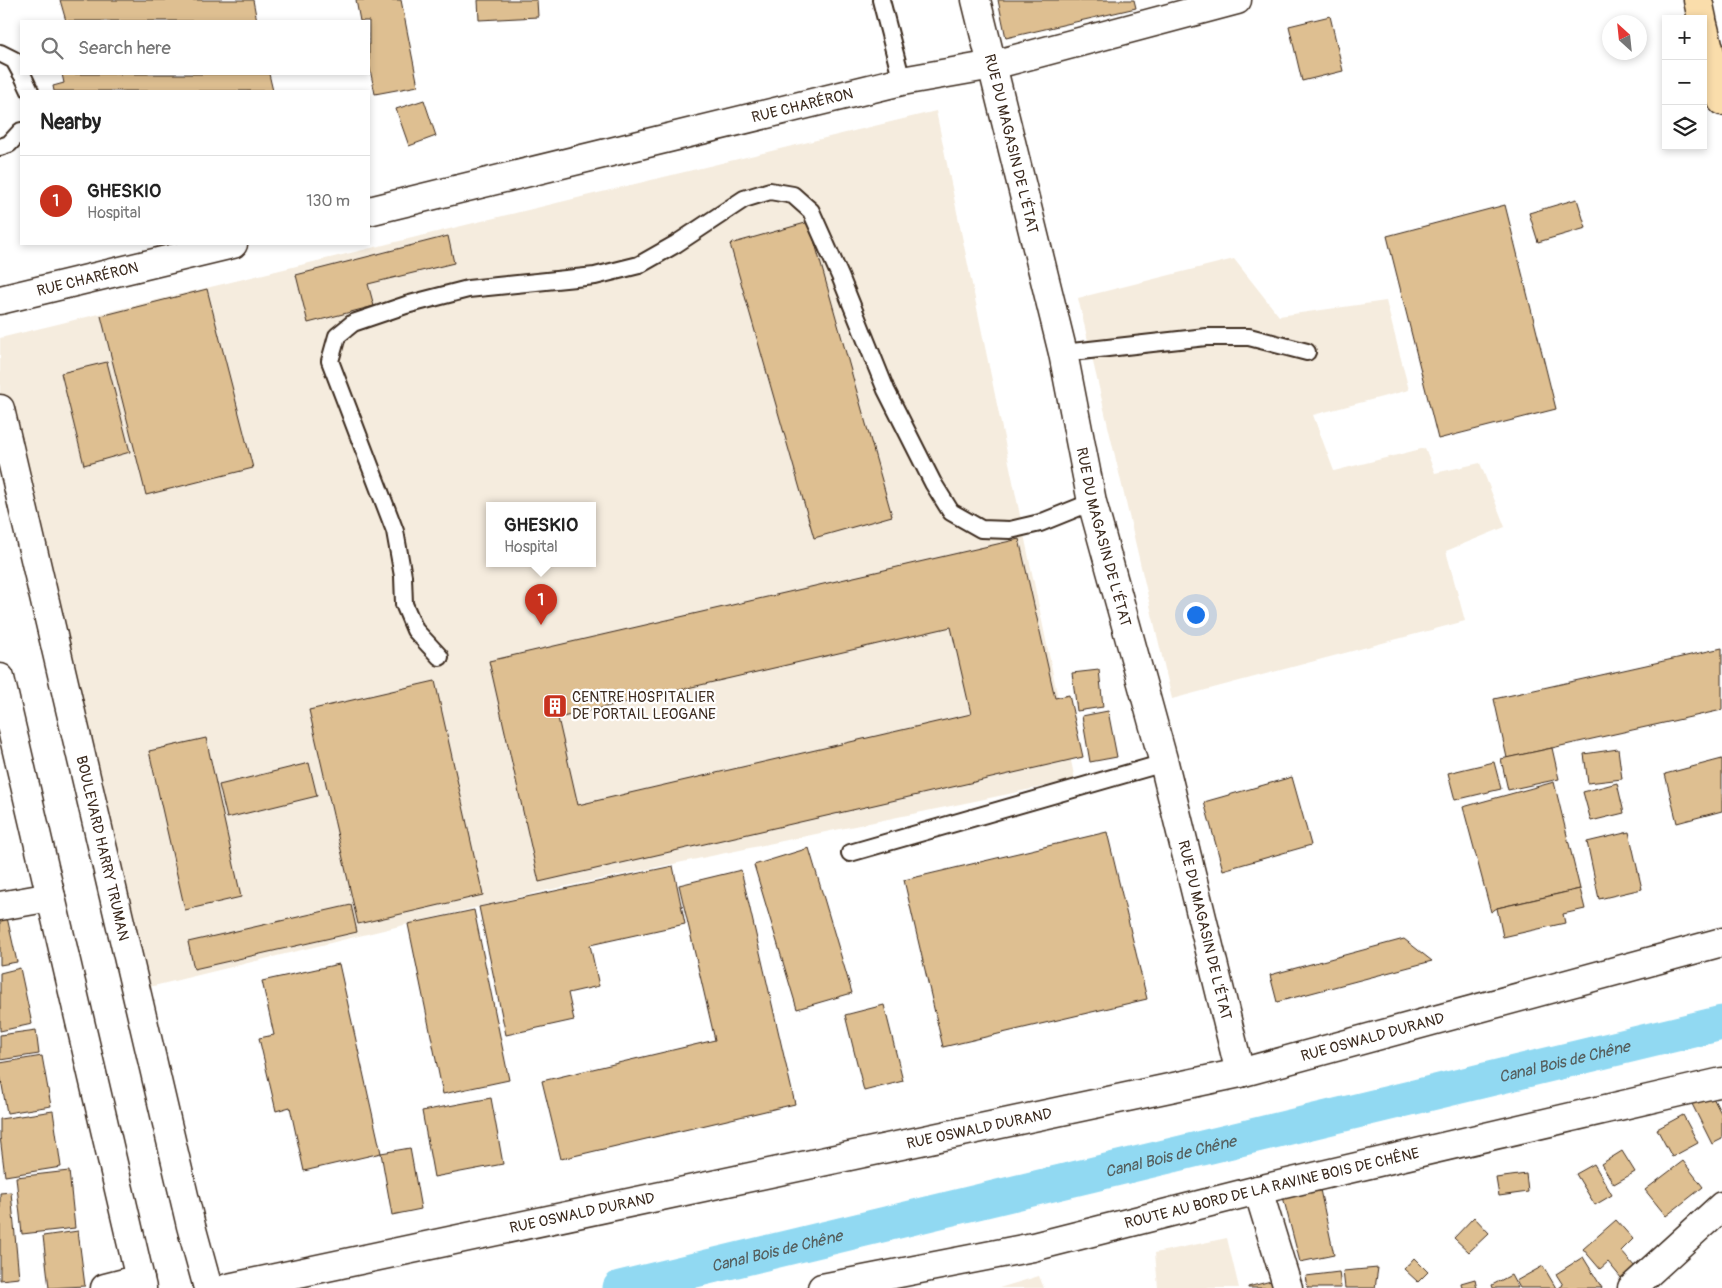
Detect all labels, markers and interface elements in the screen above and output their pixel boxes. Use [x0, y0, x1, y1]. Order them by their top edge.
north arrow [1602, 15, 1647, 60]
map controls [1662, 15, 1707, 150]
button: + [1662, 15, 1707, 60]
search box [20, 20, 370, 75]
icon: search [38, 34, 66, 62]
text: Search here [78, 36, 171, 60]
street label: RUE DU MAGASIN DE L'ÉTAT [980, 52, 1042, 235]
button: − [1662, 60, 1707, 105]
street label: RUE CHARÉRON [750, 84, 855, 127]
button: layers [1662, 105, 1707, 150]
text: Nearby [40, 109, 101, 136]
text: GHESKIO [87, 179, 161, 203]
text: 1 [53, 191, 59, 211]
text: 130 m [306, 191, 350, 211]
text: Hospital [87, 203, 141, 223]
street label: RUE CHARÉRON [35, 258, 140, 301]
street label: RUE DU MAGASIN DE L'ÉTAT [1072, 446, 1135, 629]
popup [486, 502, 596, 567]
text: GHESKIO [504, 513, 578, 537]
text: Hospital [504, 537, 558, 557]
pin: 1 [525, 584, 557, 625]
your location [1183, 602, 1209, 628]
place label: CENTRE HOSPITALIER DE PORTAIL LEOGANE [572, 688, 716, 724]
building icon: CENTRE HOSPITALIER DE PORTAIL LEOGANE [542, 693, 568, 719]
street label: BOULEVARD HARRY TRUMAN [71, 754, 133, 943]
street label: RUE DU MAGASIN DE L'ÉTAT [1173, 838, 1236, 1022]
street label: RUE OSWALD DURAND [1299, 1009, 1447, 1066]
water label: Canal Bois de Chêne [1497, 1036, 1634, 1087]
street label: RUE OSWALD DURAND [905, 1104, 1054, 1154]
water label: Canal Bois de Chêne [1103, 1131, 1240, 1182]
street label: ROUTE AU BORD DE LA RAVINE BOIS DE CHÊNE [1123, 1144, 1421, 1233]
street label: RUE OSWALD DURAND [508, 1189, 657, 1238]
water label: Canal Bois de Chêne [709, 1225, 846, 1277]

